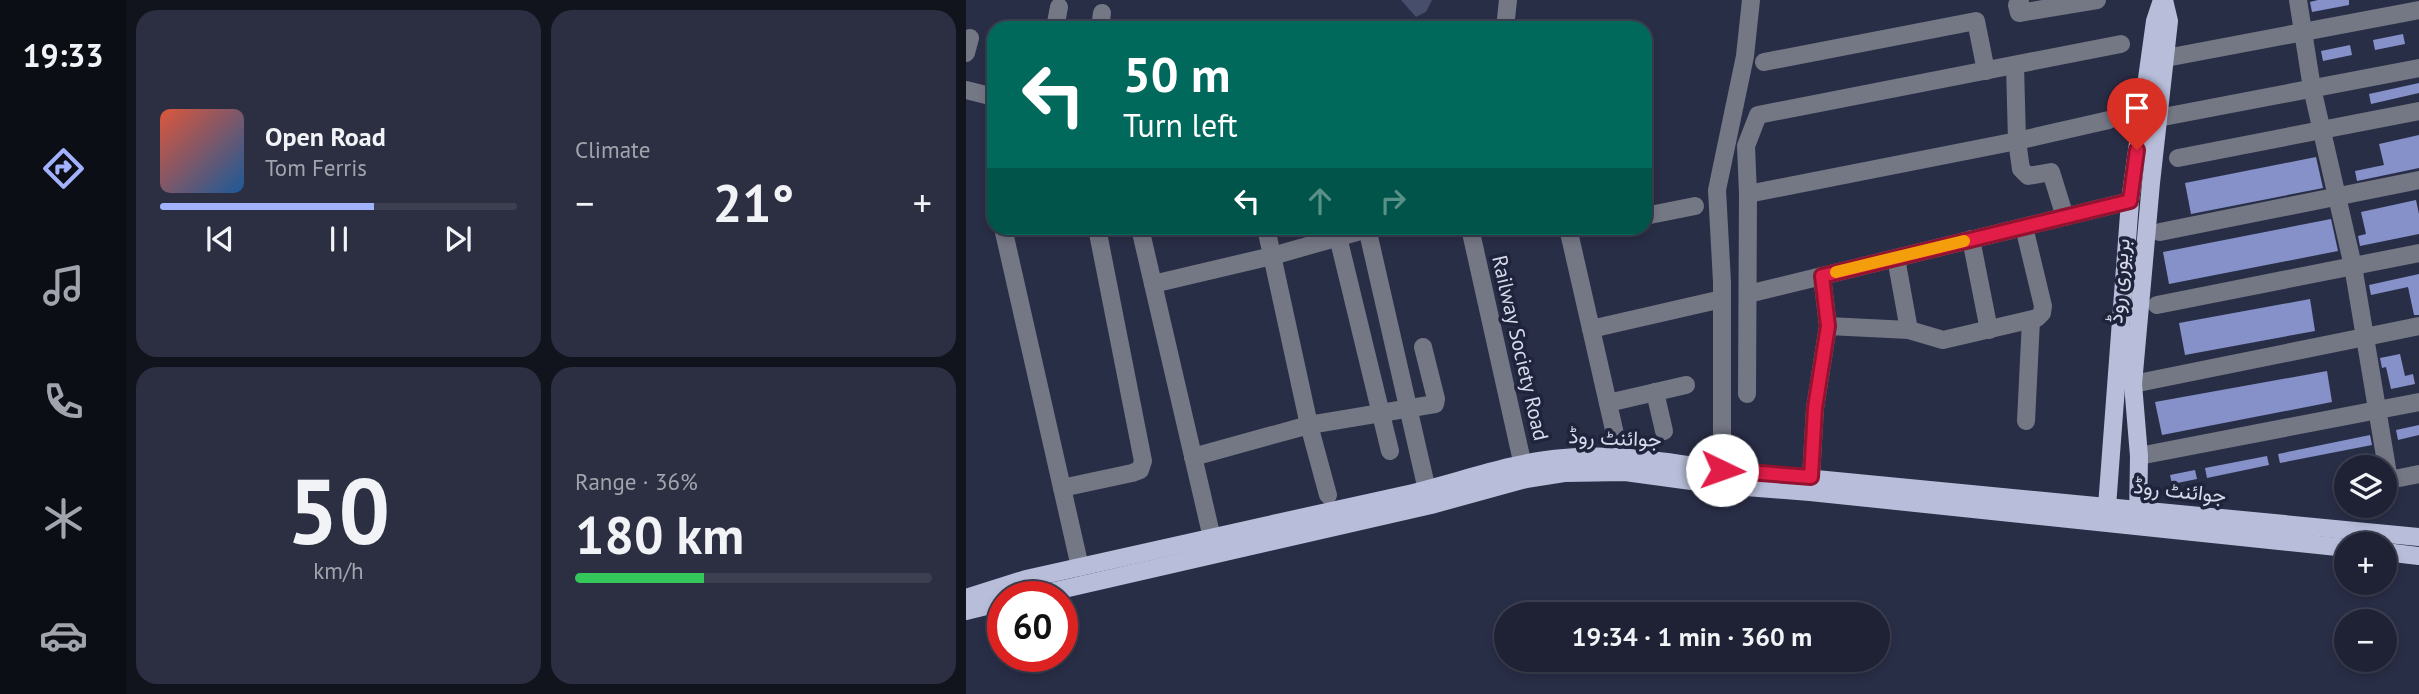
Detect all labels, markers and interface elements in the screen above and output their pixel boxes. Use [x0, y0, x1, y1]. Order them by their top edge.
text: 19:33 [22, 34, 104, 76]
text: 50 m [1123, 42, 1230, 106]
icon: left [1008, 49, 1099, 140]
pin [2107, 78, 2167, 150]
icon: arrive [2118, 89, 2156, 127]
text: Turn left [1123, 104, 1238, 146]
text: Open Road [265, 120, 386, 153]
text: Climate [575, 135, 650, 164]
icon: directions [39, 144, 88, 193]
text: Tom Ferris [265, 153, 367, 182]
text: 21° [713, 169, 794, 236]
text: − [575, 178, 594, 227]
text: + [913, 178, 932, 227]
icon: left [1228, 182, 1266, 220]
icon: ahead [1301, 182, 1339, 220]
icon: right [1374, 182, 1412, 220]
icon: previous [201, 220, 239, 258]
icon: pause [320, 220, 358, 258]
icon: next [439, 220, 477, 258]
street label: بریوری روڈ [2101, 237, 2136, 325]
street label: Railway Society Road [1486, 253, 1555, 443]
icon: music [39, 261, 88, 310]
icon: phone [39, 377, 88, 426]
street label: جوائنٹ روڈ [1568, 422, 1662, 453]
position arrow [1685, 433, 1759, 507]
text: 50 [287, 451, 390, 569]
map controls [2334, 455, 2397, 672]
button: layers [2334, 455, 2397, 518]
text: Range · 36% [575, 467, 698, 496]
street label: جوائنٹ روڈ [2132, 472, 2228, 509]
icon: climate [39, 494, 88, 543]
text: 180 km [575, 501, 744, 568]
button: + [2334, 532, 2397, 595]
text: km/h [313, 556, 364, 585]
speed limit sign: 60 [987, 581, 1078, 672]
button: − [2334, 609, 2397, 672]
icon: car [39, 611, 88, 660]
text: 19:34 · 1 min · 360 m [1572, 620, 1812, 653]

